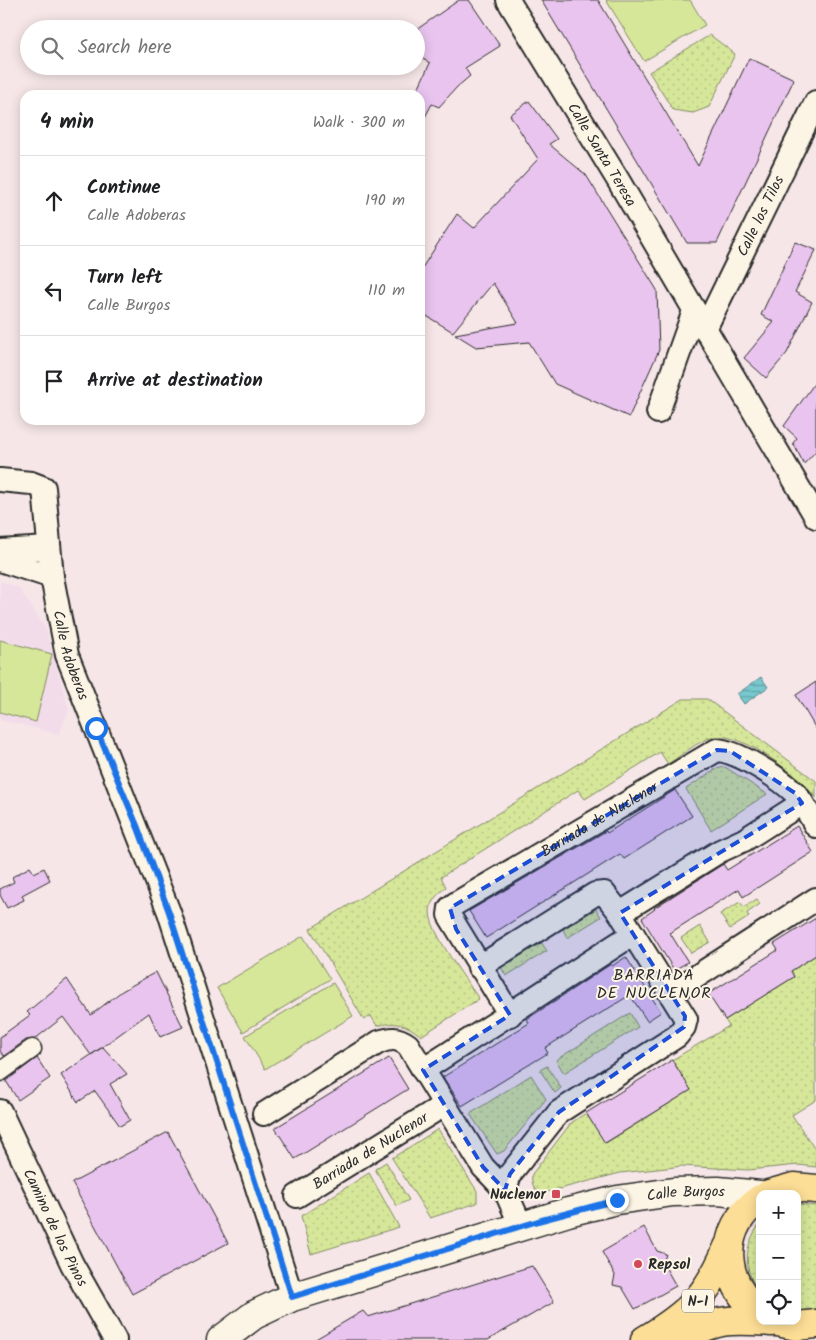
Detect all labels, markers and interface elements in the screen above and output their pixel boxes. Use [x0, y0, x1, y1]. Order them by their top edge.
search box [20, 20, 425, 75]
text: Search here [78, 33, 172, 63]
icon: search [38, 34, 66, 62]
street label: Calle Santa Teresa [561, 98, 642, 212]
text: 4 min [40, 106, 94, 139]
text: Walk · 300 m [313, 110, 405, 135]
street label: Calle los Tilos [731, 171, 792, 261]
text: Continue [87, 173, 160, 203]
icon: ahead [40, 187, 68, 215]
text: 190 m [365, 188, 405, 213]
text: Calle Adoberas [87, 203, 186, 228]
text: Turn left [87, 263, 162, 293]
icon: left [40, 277, 68, 305]
text: 110 m [368, 278, 405, 303]
text: Calle Burgos [87, 293, 170, 318]
text: Arrive at destination [87, 366, 263, 396]
icon: arrive [40, 367, 68, 395]
street label: Calle Adoberas [46, 609, 95, 704]
route start [85, 717, 108, 740]
street label: Barriada de Nuclenor [537, 776, 664, 864]
district label: BARRIADA DE NUCLENOR [596, 963, 712, 1006]
street label: Barriada de Nuclenor [308, 1106, 434, 1197]
street label: Camino de los Pinos [16, 1165, 94, 1292]
street label: Calle Burgos [645, 1180, 726, 1209]
place label: Nuclenor [490, 1183, 547, 1207]
marker: Nuclenor [550, 1188, 562, 1200]
route end [606, 1189, 629, 1212]
map controls [756, 1190, 801, 1325]
button: + [756, 1190, 801, 1235]
button: − [756, 1235, 801, 1280]
place label: Repsol [648, 1253, 690, 1277]
marker: Repsol [632, 1258, 644, 1270]
button: locate [756, 1280, 801, 1325]
road number: N-I [682, 1290, 714, 1312]

